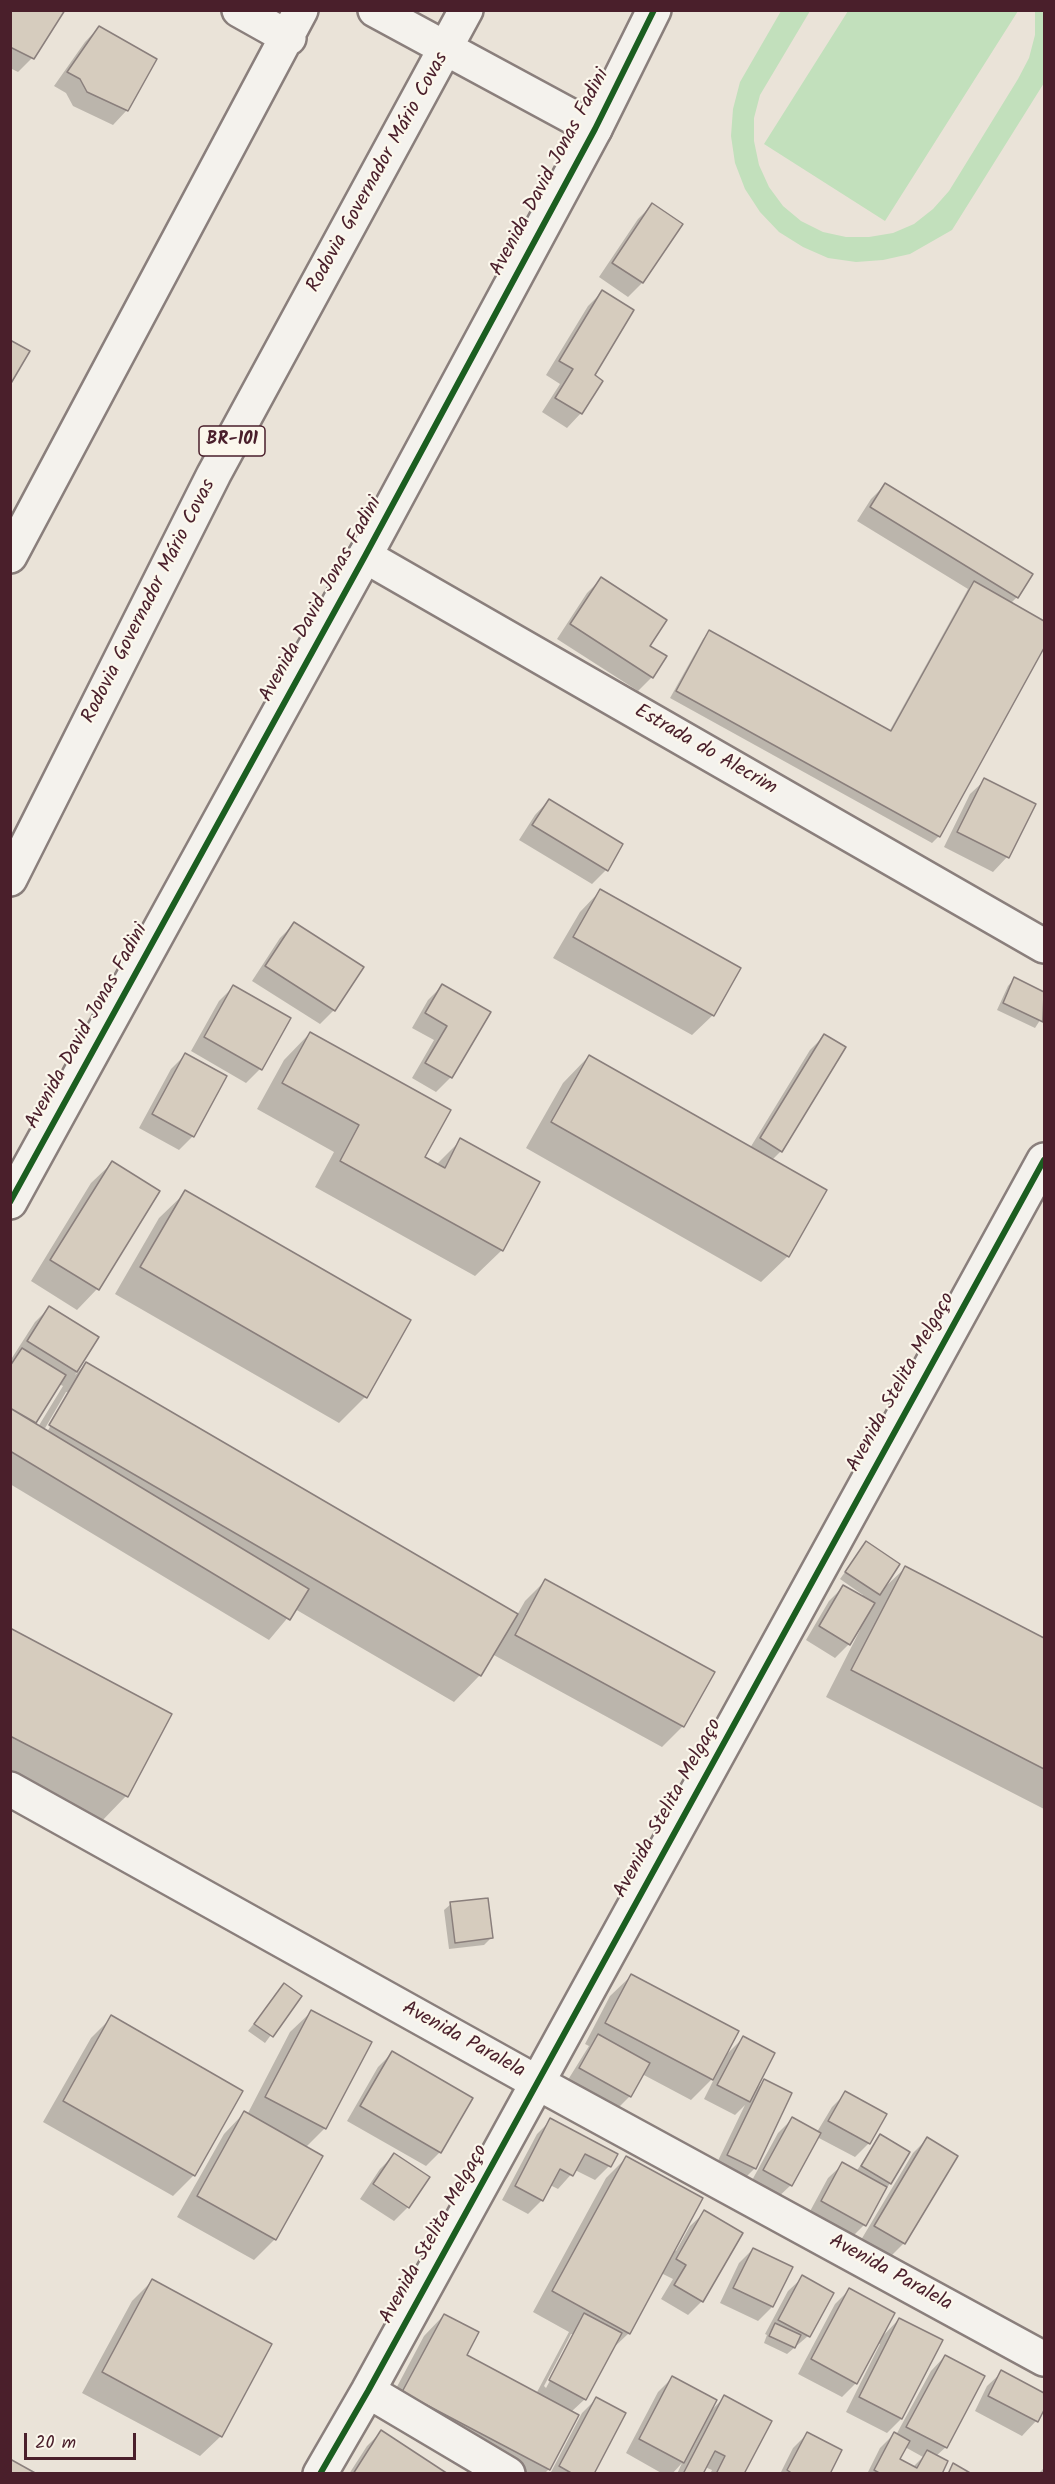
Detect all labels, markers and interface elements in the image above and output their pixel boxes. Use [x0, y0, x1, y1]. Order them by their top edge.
street label: Rodovia Governador Mário Covas [303, 49, 455, 297]
street label: Avenida David Jonas Fadini [486, 65, 616, 281]
road number: BR-101 [199, 426, 265, 456]
street label: Rodovia Governador Mário Covas [78, 476, 222, 728]
street label: Avenida David Jonas Fadini [256, 493, 388, 707]
street label: Estrada do Alecrim [629, 700, 781, 802]
street label: Avenida David Jonas Fadini [22, 920, 154, 1134]
street label: Avenida Stelita Melgaço [843, 1289, 961, 1477]
street label: Avenida Stelita Melgaço [610, 1715, 728, 1903]
street label: Avenida Paralela [397, 1997, 529, 2085]
street label: Avenida Stelita Melgaço [376, 2141, 494, 2329]
street label: Avenida Paralela [824, 2230, 956, 2318]
scale bar [27, 2421, 140, 2459]
text: 20 m [35, 2429, 76, 2458]

